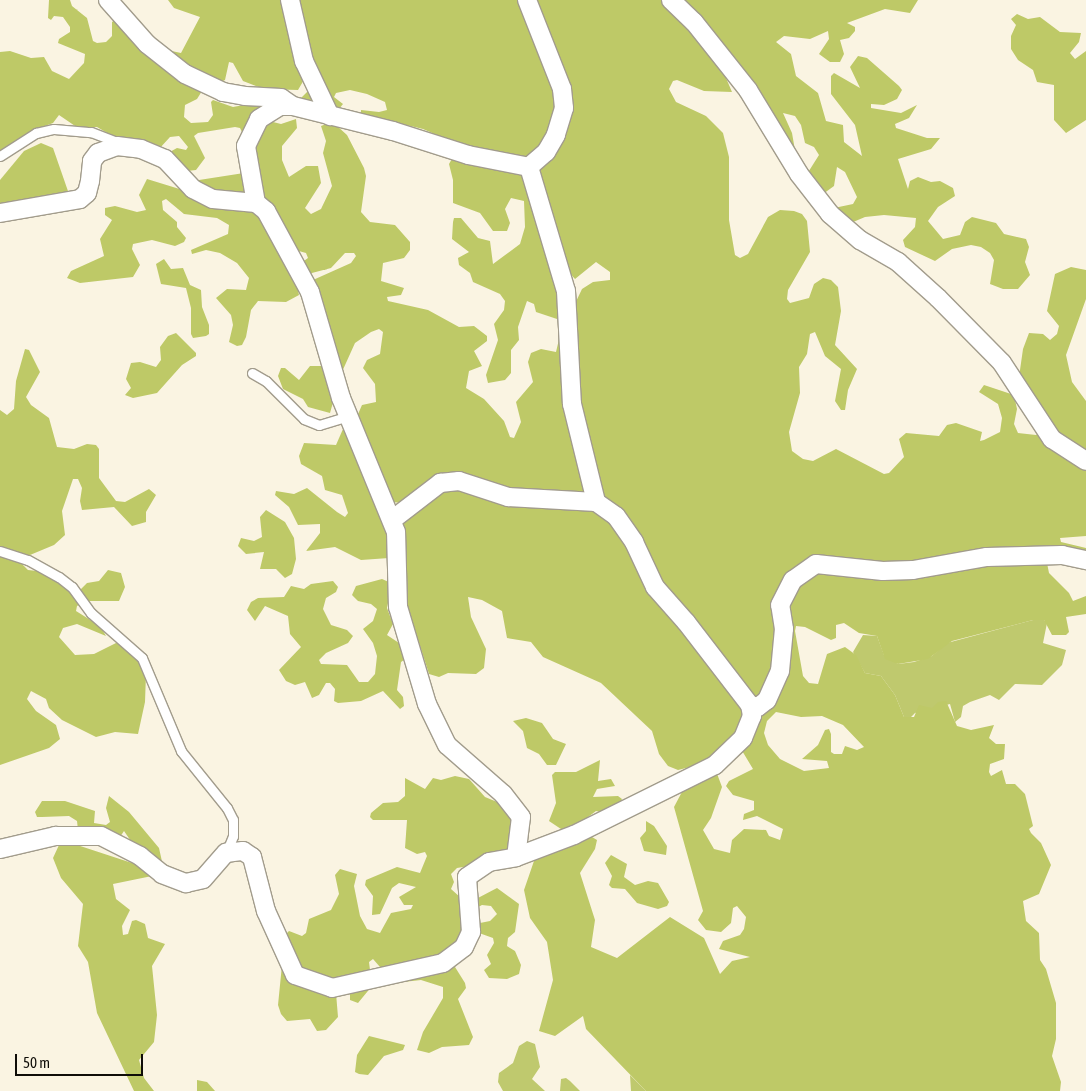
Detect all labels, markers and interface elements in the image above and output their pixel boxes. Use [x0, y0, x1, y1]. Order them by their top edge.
scale bar [18, 1044, 145, 1076]
text: 50 m [23, 1054, 50, 1071]

